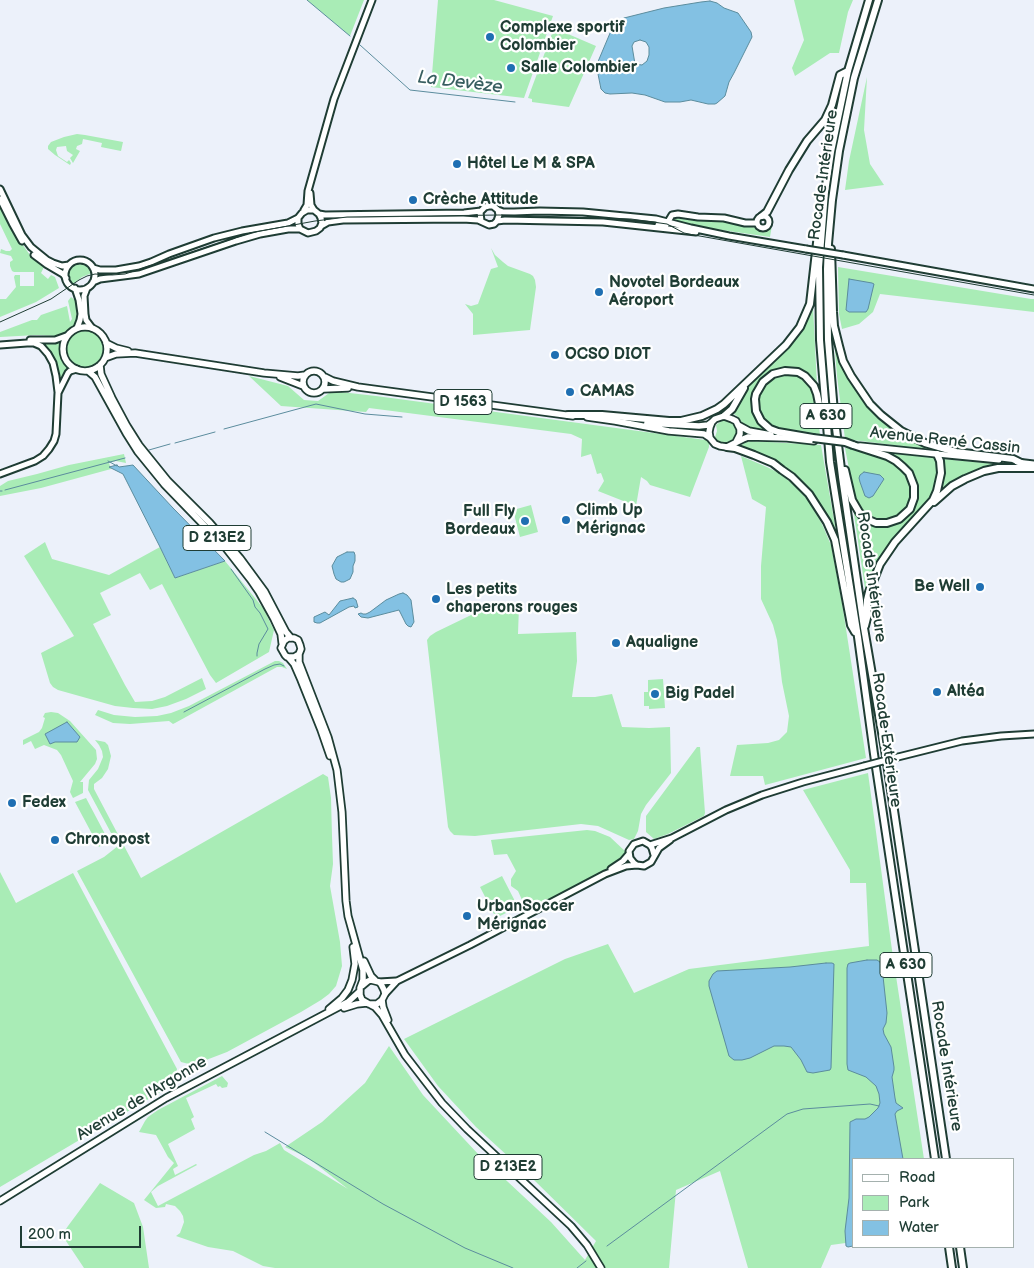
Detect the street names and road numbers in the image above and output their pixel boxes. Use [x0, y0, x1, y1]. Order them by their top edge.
street label: Rocade Intérieure [805, 108, 843, 242]
road number: D 1563 [434, 390, 492, 414]
road number: A 630 [800, 404, 852, 428]
street label: Avenue René Cassin [869, 424, 1021, 458]
street label: Rocade Intérieure [852, 510, 890, 644]
road number: D 213E2 [183, 526, 251, 550]
street label: Rocade Extérieure [867, 671, 905, 809]
road number: A 630 [880, 952, 932, 978]
street label: Rocade Intérieure [926, 999, 966, 1133]
street label: Avenue de l'Argonne [73, 1053, 211, 1145]
road number: D 213E2 [474, 1154, 542, 1180]

